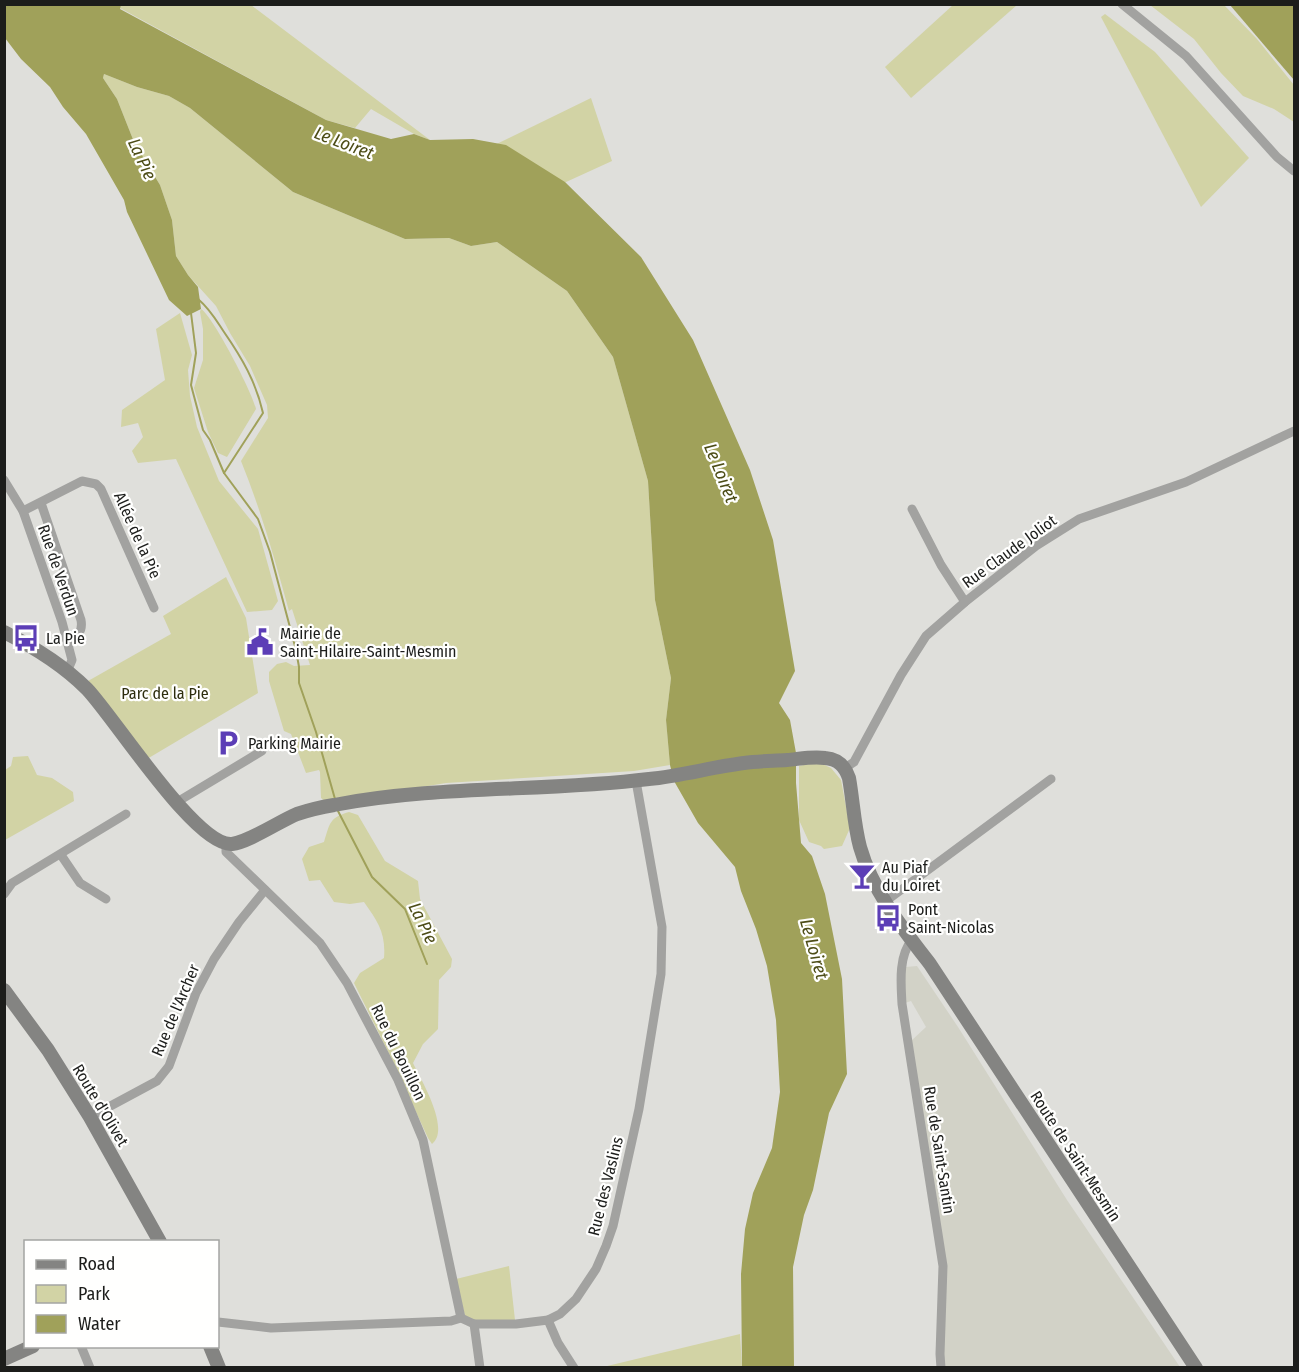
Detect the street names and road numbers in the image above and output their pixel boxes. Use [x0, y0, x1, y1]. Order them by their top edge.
street label: Allée de la Pie [110, 489, 165, 581]
street label: Rue Claude Joliot [958, 510, 1061, 592]
street label: Rue de Verdun [34, 522, 83, 618]
street label: Rue de l'Archer [148, 961, 204, 1059]
street label: Rue du Bouillon [367, 1001, 430, 1103]
street label: Route d'Olivet [69, 1061, 133, 1150]
street label: Rue de Saint-Santin [920, 1085, 959, 1215]
street label: Route de Saint-Mesmin [1026, 1087, 1125, 1225]
street label: Rue des Vaslins [584, 1134, 627, 1238]

